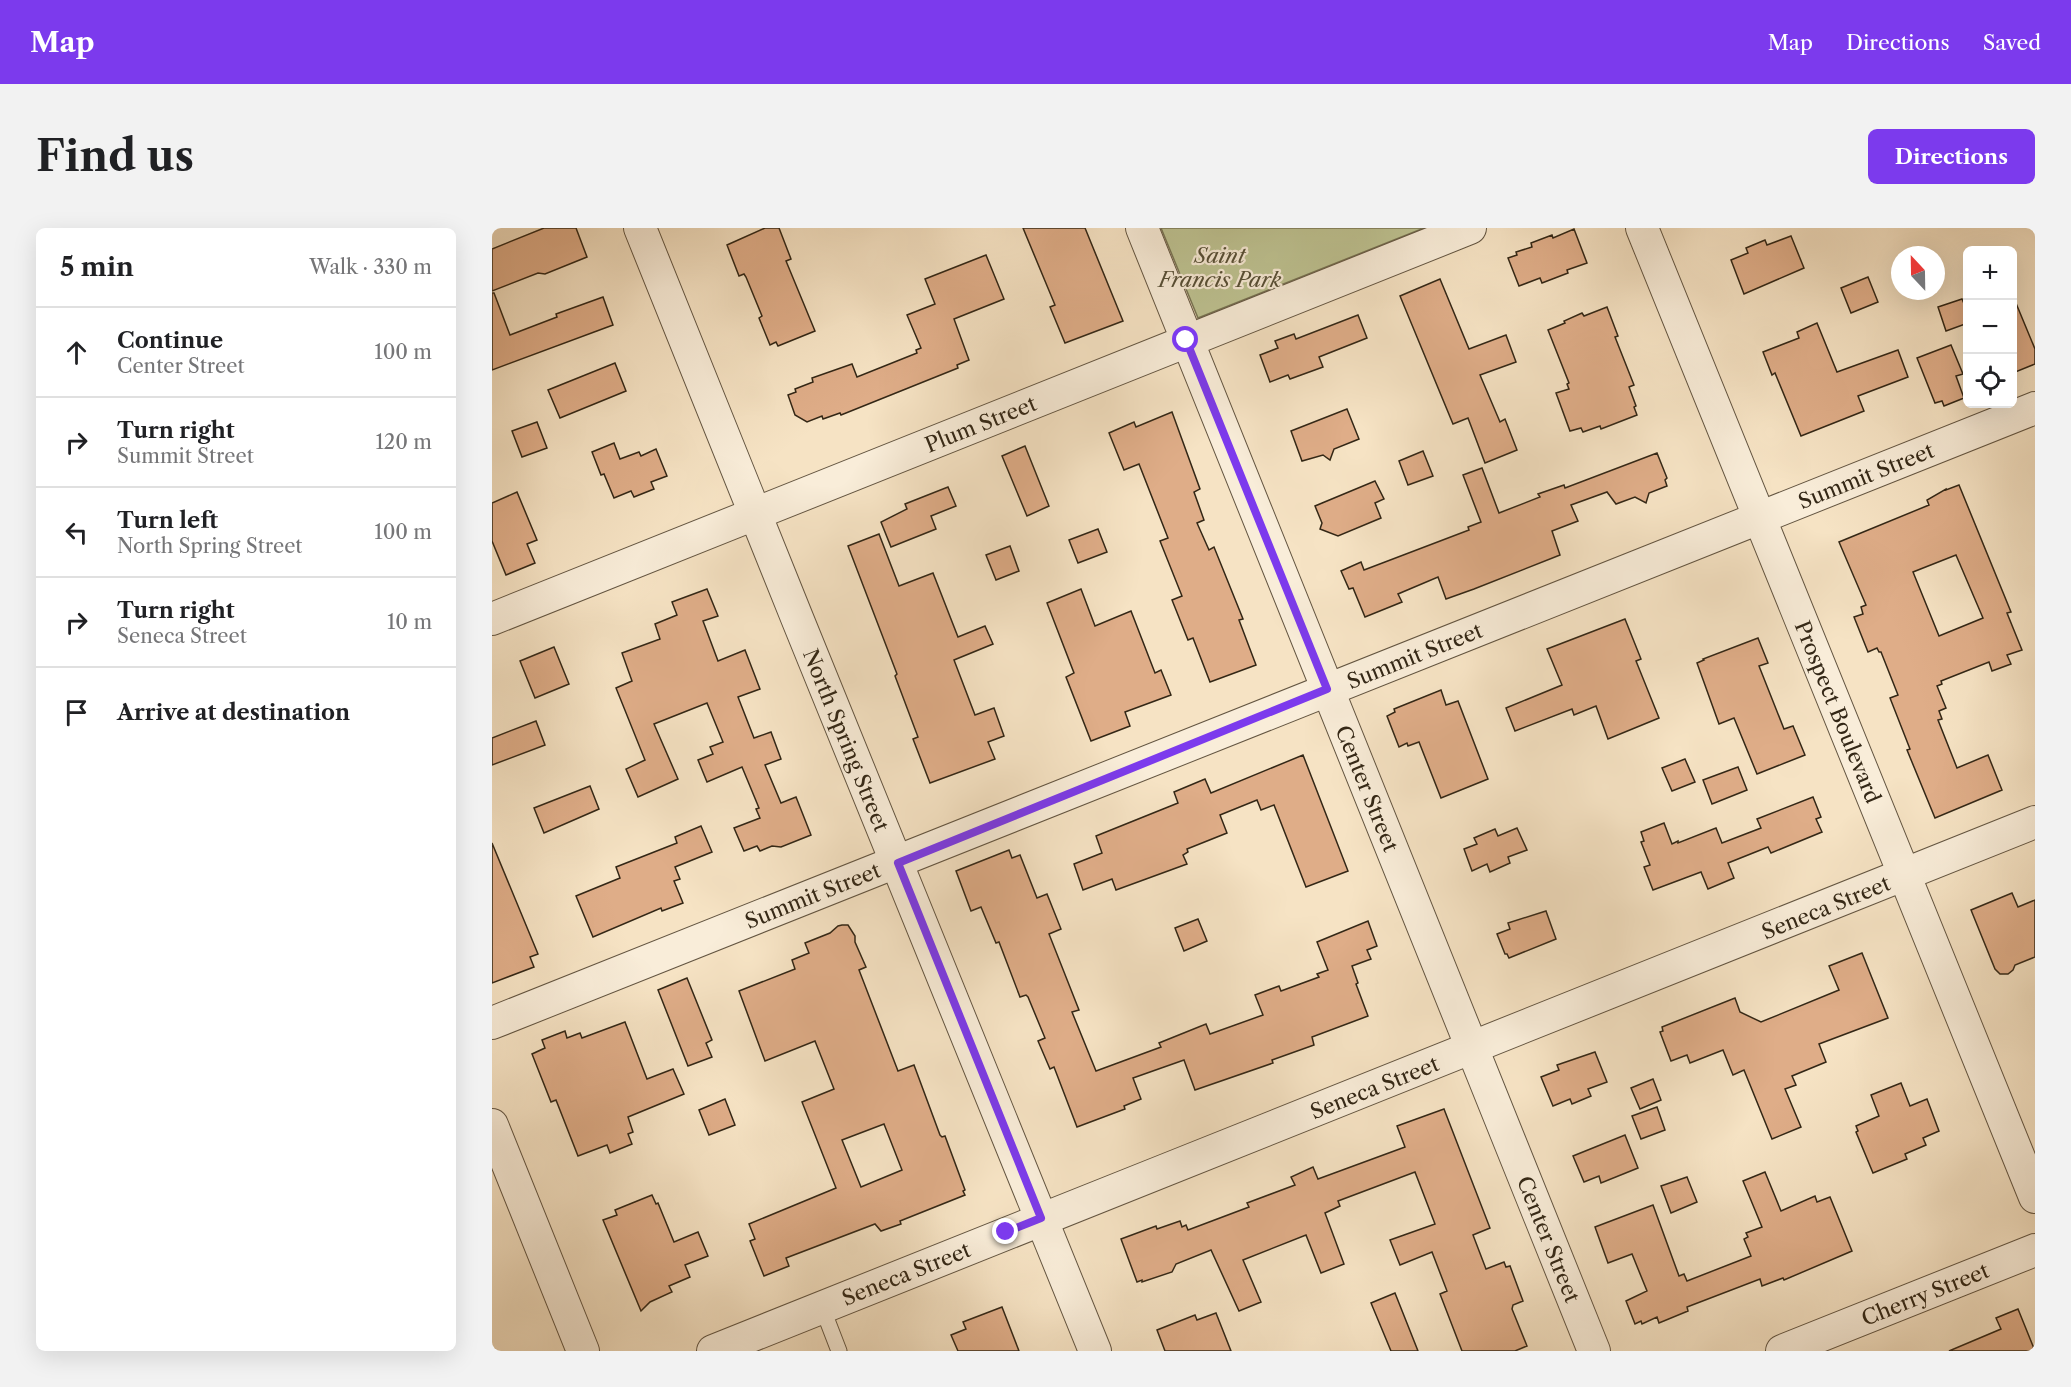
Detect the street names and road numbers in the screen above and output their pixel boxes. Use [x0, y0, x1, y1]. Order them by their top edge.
street label: Plum Street [921, 390, 1040, 457]
street label: Summit Street [1795, 437, 1938, 514]
street label: Summit Street [1343, 617, 1486, 694]
street label: Prospect Boulevard [1790, 617, 1886, 807]
street label: North Spring Street [798, 645, 895, 835]
street label: Center Street [1331, 722, 1404, 856]
street label: Summit Street [741, 857, 884, 933]
street label: Seneca Street [1758, 870, 1894, 944]
street label: Seneca Street [1306, 1050, 1443, 1124]
street label: Center Street [1512, 1172, 1586, 1306]
street label: Seneca Street [838, 1236, 974, 1310]
street label: Cherry Street [1858, 1257, 1993, 1331]

